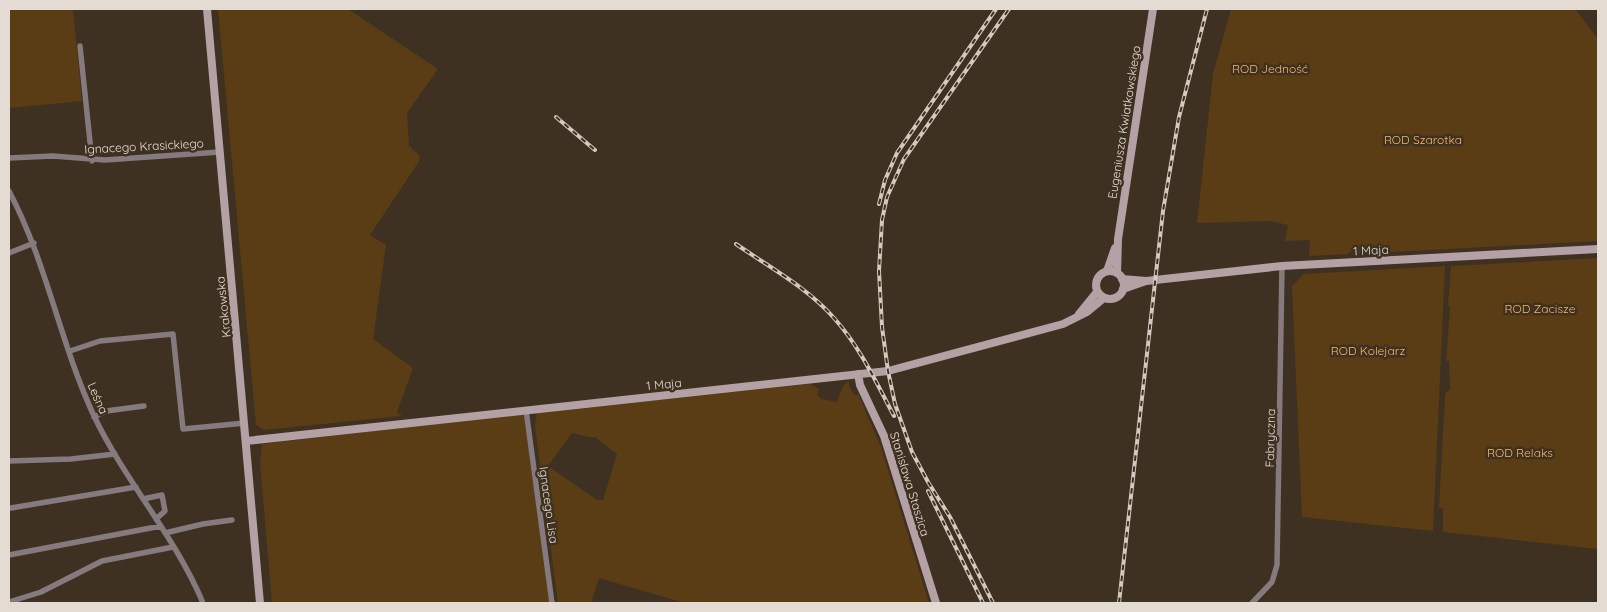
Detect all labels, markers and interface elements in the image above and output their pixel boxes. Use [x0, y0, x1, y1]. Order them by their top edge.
street label: Eugeniusza Kwiatkowskiego [1104, 44, 1144, 200]
park label: ROD Jedność [1232, 61, 1308, 76]
park label: ROD Szarotka [1384, 132, 1462, 147]
street label: Ignacego Krasickiego [84, 135, 204, 157]
street label: 1 Maja [1353, 242, 1389, 258]
street label: Krakowska [212, 276, 234, 338]
park label: ROD Zacisze [1505, 301, 1576, 316]
park label: ROD Kolejarz [1331, 343, 1405, 358]
street label: 1 Maja [646, 375, 682, 393]
street label: Leśna [84, 380, 112, 416]
street label: Fabryczna [1262, 409, 1278, 467]
street label: Stanisława Staszica [887, 430, 933, 538]
park label: ROD Relaks [1487, 445, 1553, 460]
street label: Ignacego Lisa [536, 466, 562, 544]

